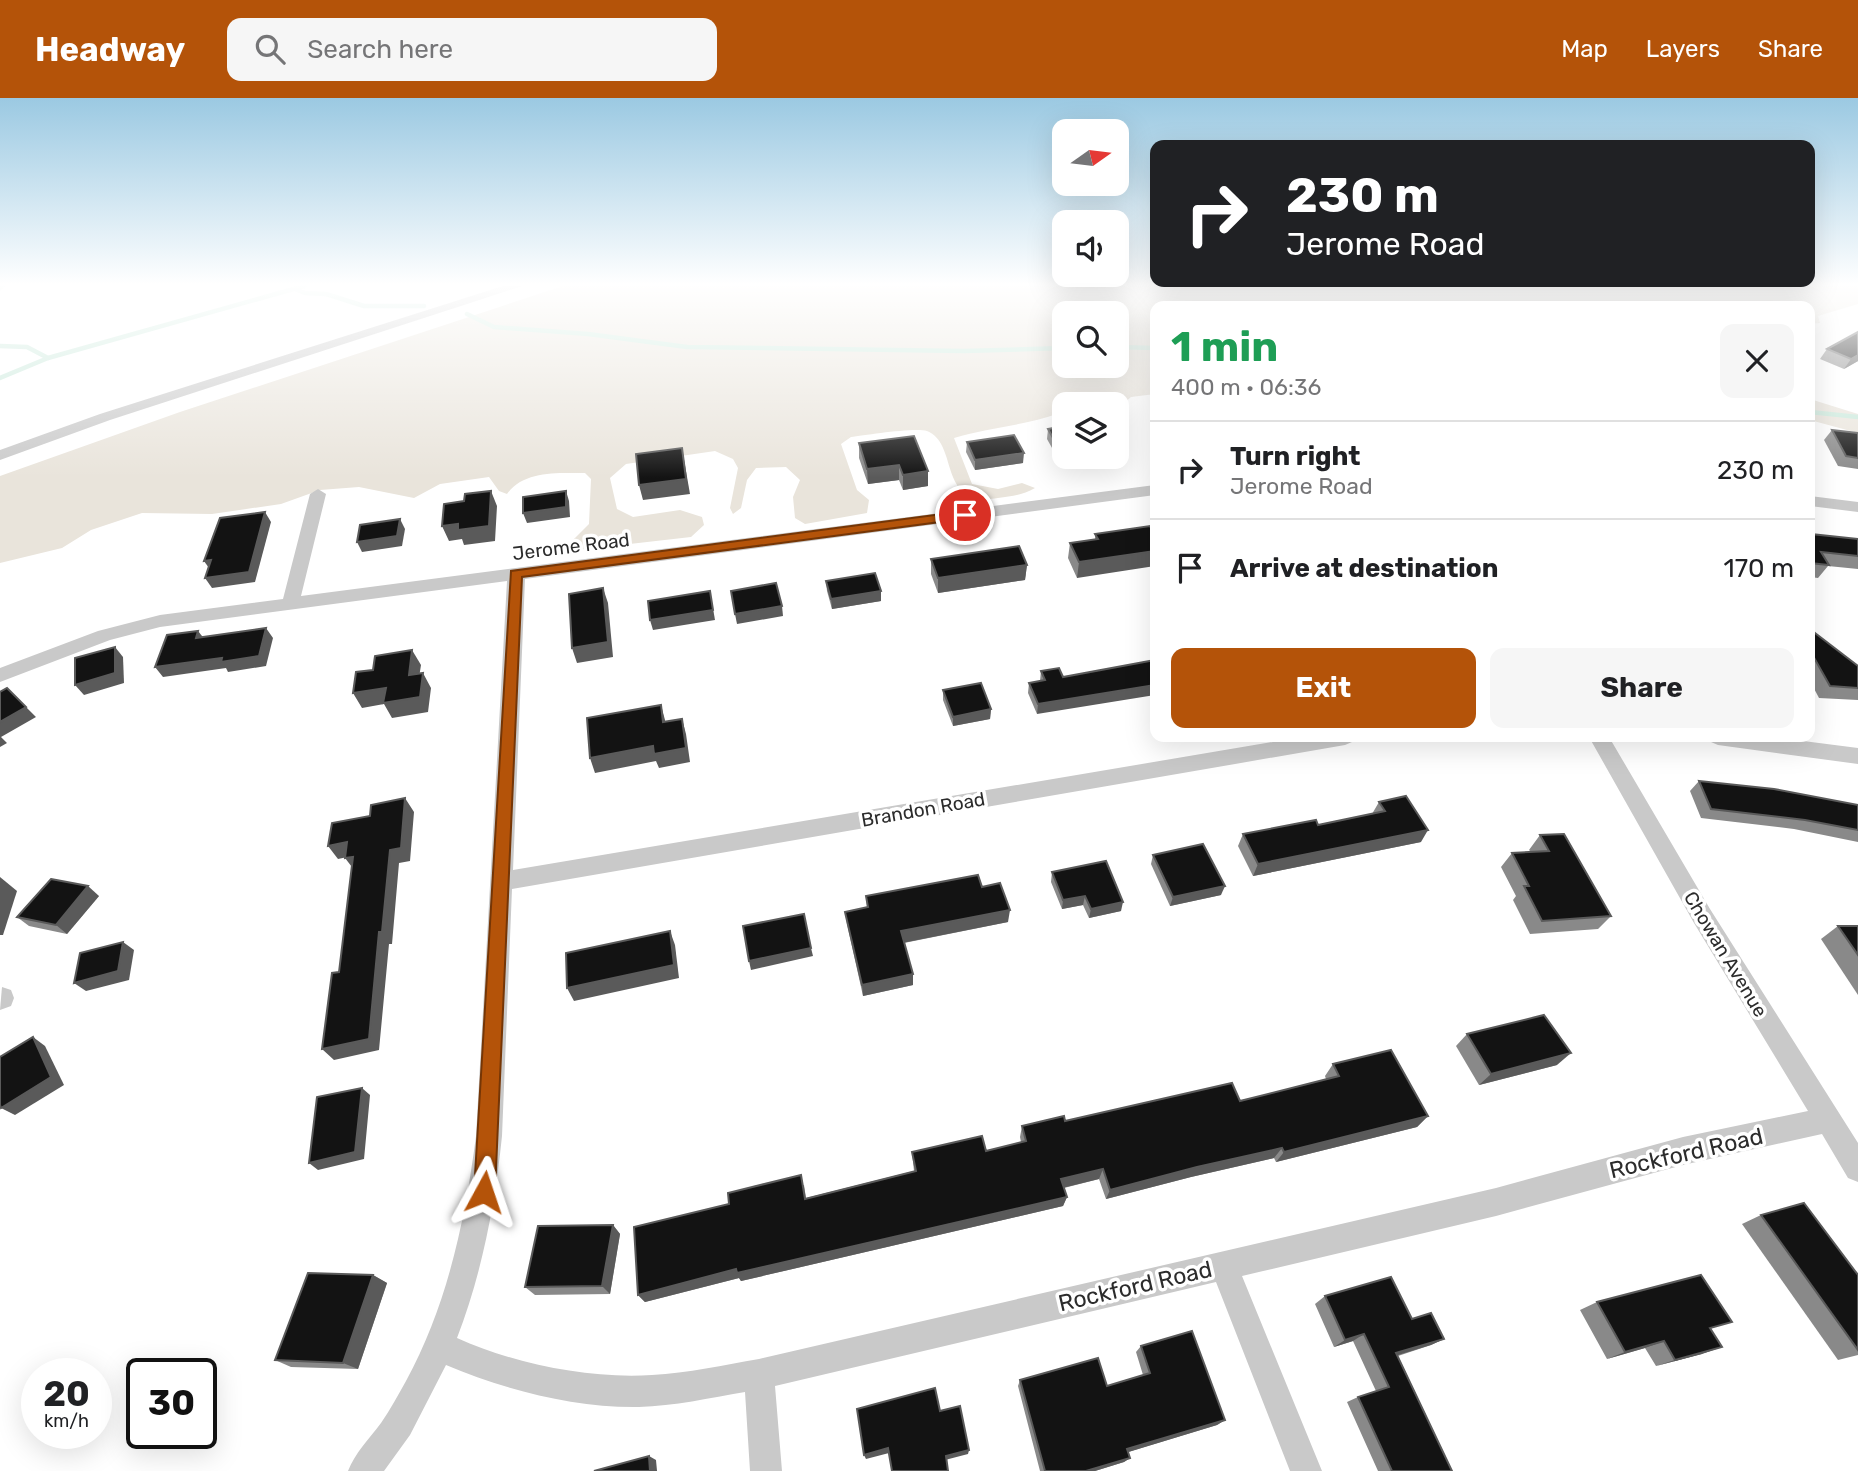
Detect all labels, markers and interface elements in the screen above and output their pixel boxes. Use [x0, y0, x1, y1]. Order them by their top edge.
search box [227, 18, 717, 81]
text: Headway [35, 30, 185, 69]
icon: search [251, 30, 289, 68]
text: Search here [307, 34, 453, 65]
text: Map [1561, 35, 1608, 63]
text: Layers [1646, 35, 1720, 63]
text: Share [1758, 35, 1823, 63]
north arrow [1052, 119, 1129, 196]
map controls [1052, 119, 1129, 469]
text: 230 m [1286, 166, 1439, 224]
icon: right [1171, 168, 1262, 259]
button: sound [1052, 210, 1129, 287]
text: Jerome Road [1286, 225, 1484, 263]
button: search [1052, 301, 1129, 378]
text: 1 min [1171, 322, 1278, 372]
button: close [1720, 324, 1794, 398]
text: 400 m · 06:36 [1171, 373, 1322, 401]
button: layers [1052, 392, 1129, 469]
text: Turn right [1230, 441, 1360, 472]
icon: right [1171, 451, 1209, 489]
text: 230 m [1717, 455, 1794, 486]
text: Jerome Road [1230, 472, 1373, 500]
pin [935, 485, 995, 545]
icon: arrive [946, 496, 984, 534]
street label: Jerome Road [511, 528, 631, 565]
icon: arrive [1171, 549, 1209, 587]
text: Arrive at destination [1230, 553, 1498, 584]
text: 170 m [1724, 553, 1794, 584]
button: Exit [1171, 648, 1476, 728]
button: Share [1490, 648, 1794, 728]
street label: Brandon Road [859, 787, 987, 832]
street label: Chowan Avenue [1679, 887, 1772, 1021]
street label: Rockford Road [1606, 1122, 1766, 1184]
position arrow [447, 1155, 521, 1229]
street label: Rockford Road [1055, 1255, 1215, 1317]
speed limit sign: 30 [126, 1358, 217, 1449]
text: 20 [43, 1373, 90, 1415]
text: km/h [44, 1410, 89, 1432]

